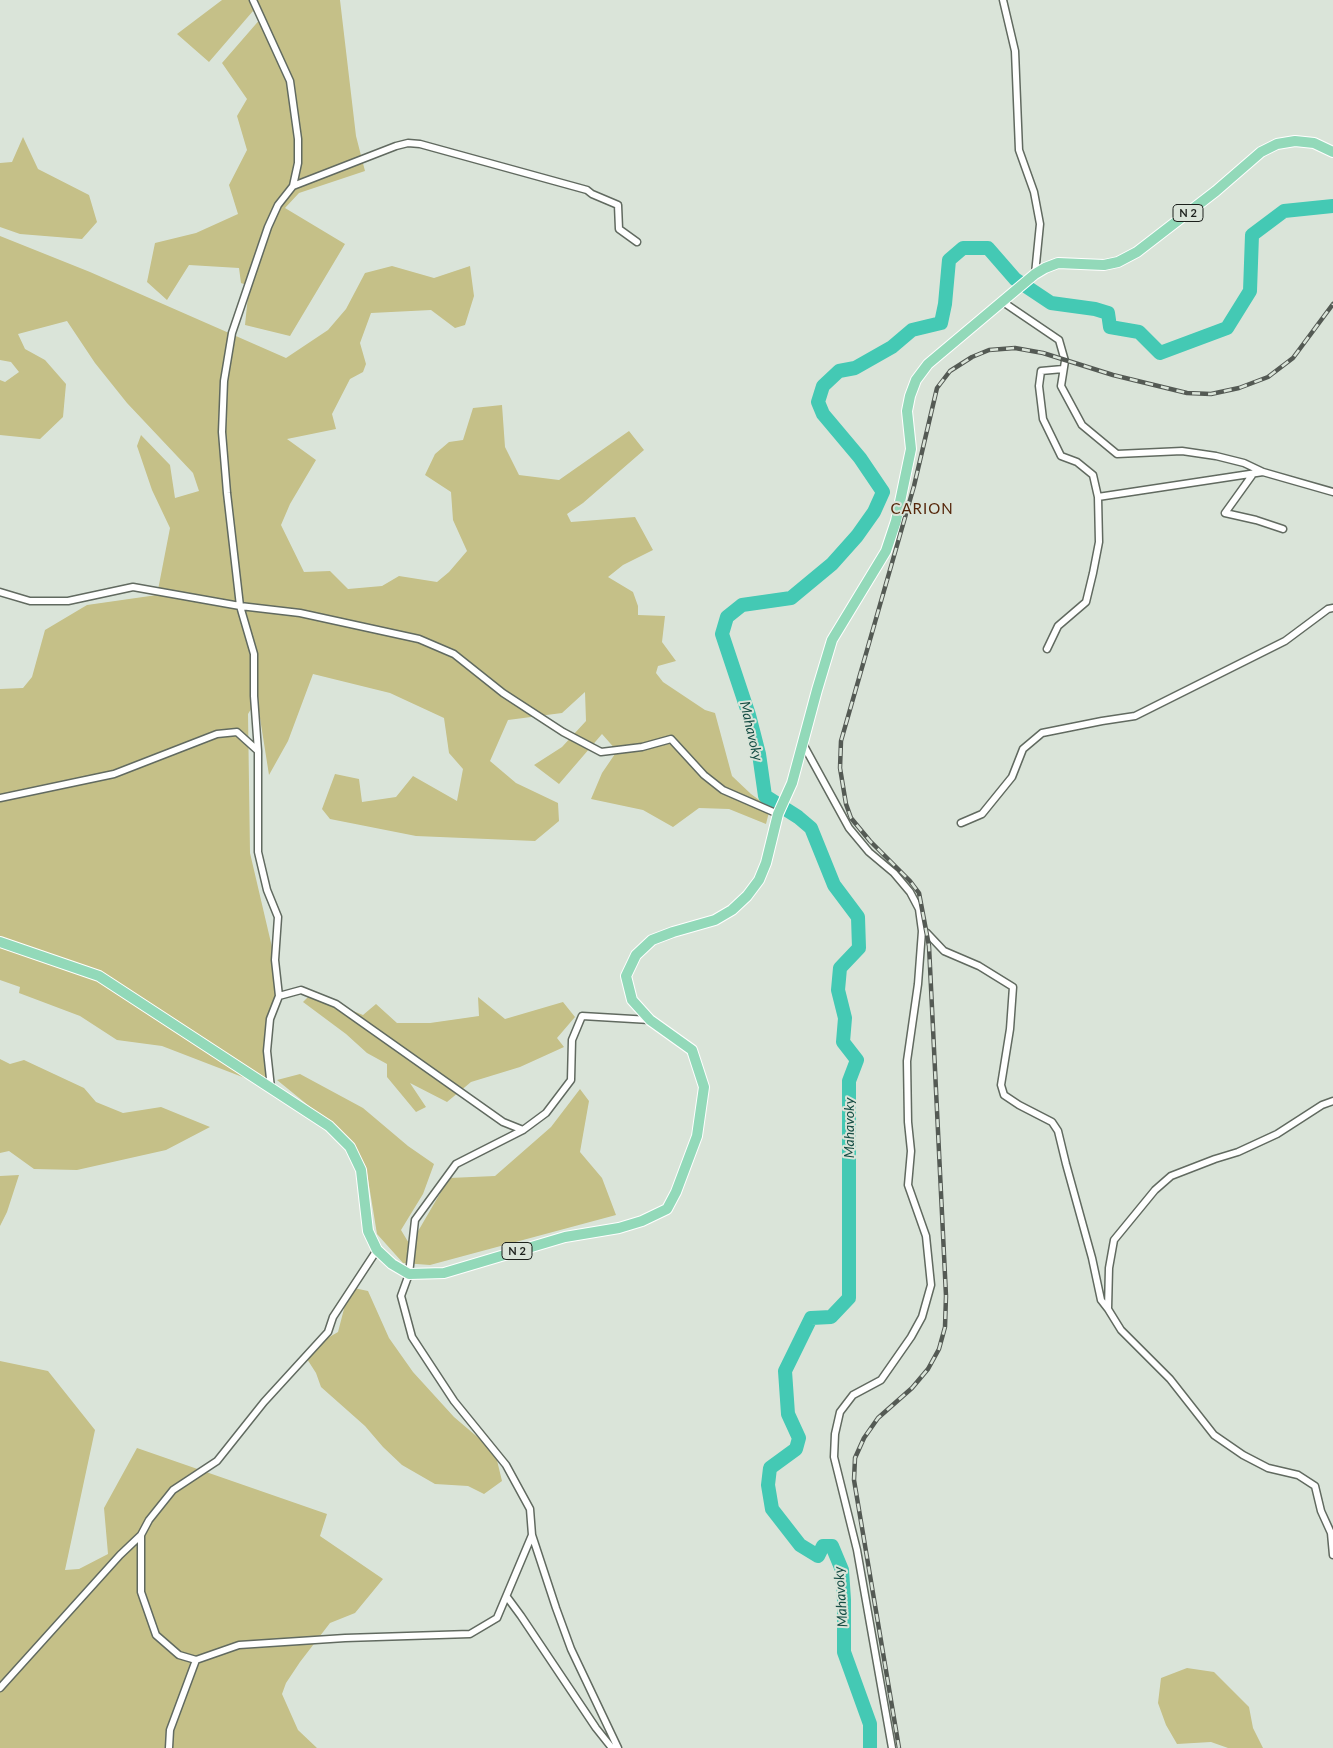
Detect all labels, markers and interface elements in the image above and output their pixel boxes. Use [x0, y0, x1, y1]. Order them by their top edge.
road number: N 2 [1173, 204, 1203, 222]
district label: CARION [890, 500, 954, 518]
water label: Mahavoky [736, 700, 766, 762]
water label: Mahavoky [841, 1098, 857, 1158]
road number: N 2 [502, 1242, 532, 1260]
water label: Mahavoky [831, 1566, 851, 1628]

